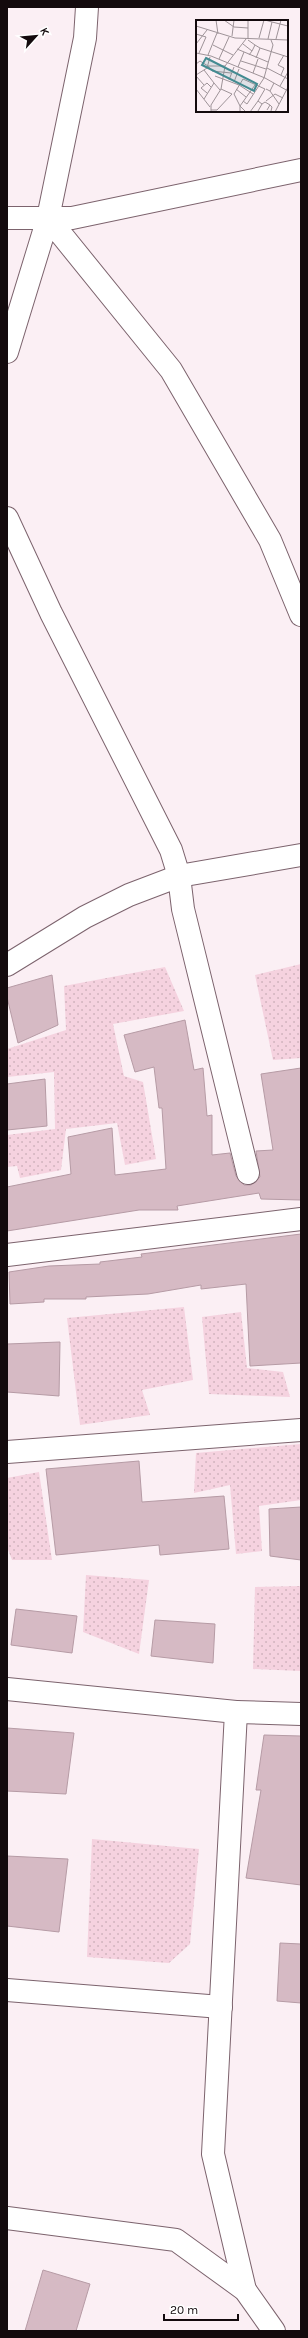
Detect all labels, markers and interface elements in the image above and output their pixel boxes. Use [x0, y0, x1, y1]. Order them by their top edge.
north arrow [16, 16, 56, 56]
inset map [196, 20, 288, 112]
text: K [37, 26, 52, 39]
scale bar [164, 2296, 238, 2322]
text: 20 m [170, 2303, 198, 2317]

